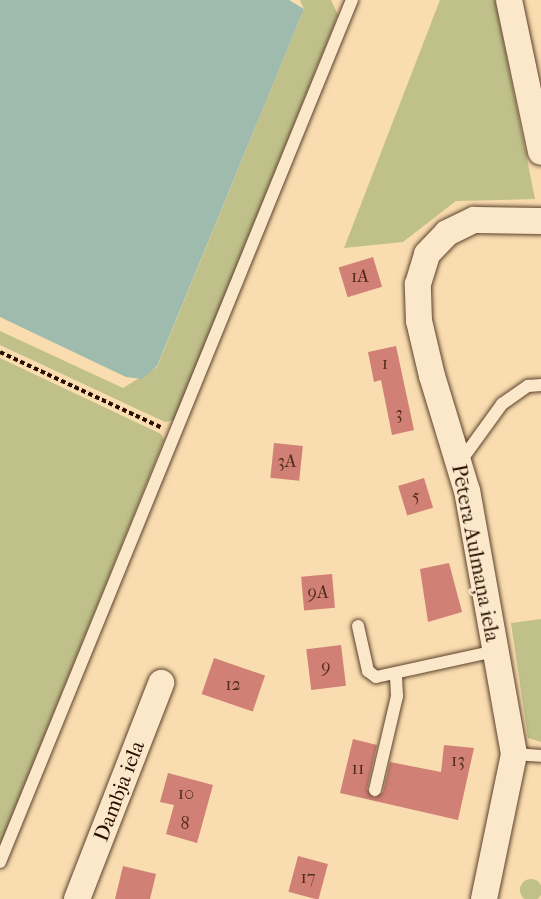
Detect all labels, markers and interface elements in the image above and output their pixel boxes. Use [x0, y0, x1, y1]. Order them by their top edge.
house number: 1A [351, 266, 369, 288]
house number: 1 [382, 353, 388, 375]
house number: 3 [395, 403, 403, 425]
house number: 3A [277, 451, 297, 473]
street label: Pētera Aulmaņa iela [446, 462, 506, 644]
house number: 5 [412, 486, 420, 508]
house number: 9A [307, 582, 329, 604]
house number: 9 [321, 656, 331, 678]
house number: 12 [225, 674, 241, 696]
street label: Dambja iela [88, 737, 150, 845]
house number: 13 [451, 750, 465, 772]
house number: 11 [352, 758, 364, 780]
house number: 10 [178, 783, 194, 805]
house number: 8 [180, 813, 190, 835]
house number: 17 [300, 867, 316, 889]

